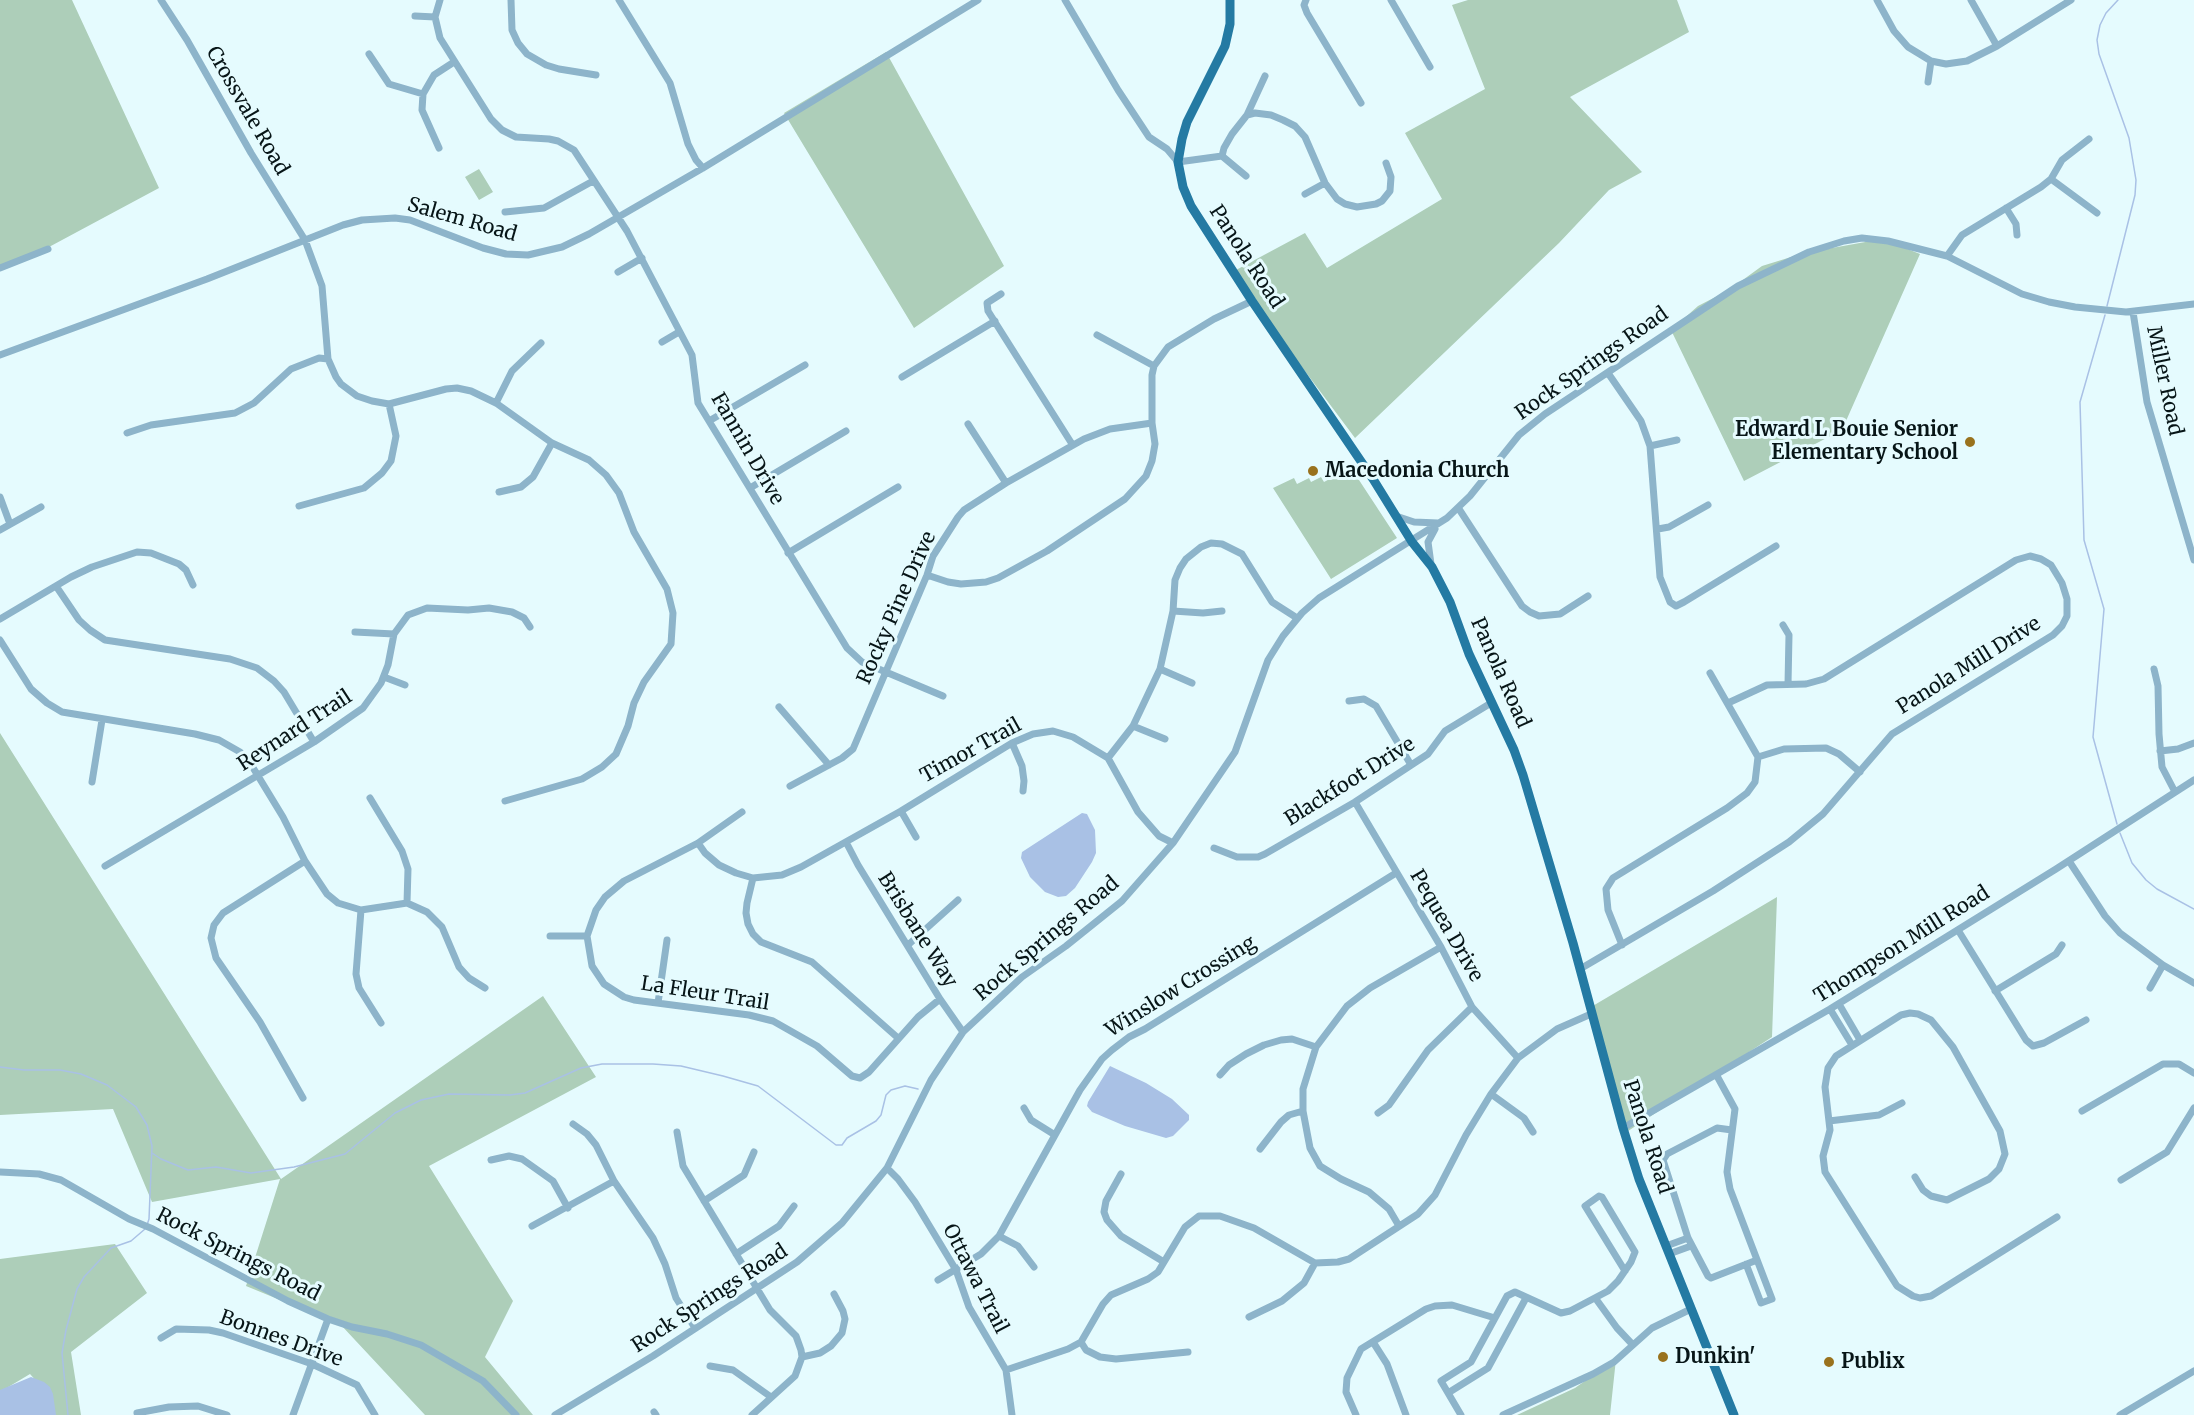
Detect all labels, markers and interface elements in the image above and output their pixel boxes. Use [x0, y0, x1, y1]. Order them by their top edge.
street label: Crossvale Road [200, 42, 294, 180]
street label: Salem Road [404, 193, 520, 247]
street label: Panola Road [1204, 201, 1288, 313]
street label: Rock Springs Road [1511, 302, 1673, 426]
street label: Miller Road [2141, 324, 2187, 438]
street label: Fannin Drive [705, 389, 789, 509]
place label: Edward L Bouie Senior Elementary School [1735, 418, 1958, 465]
marker: Edward L Bouie Senior Elementary School [1963, 435, 1977, 449]
place label: Macedonia Church [1325, 459, 1509, 483]
marker: Macedonia Church [1306, 464, 1320, 478]
street label: Rocky Pine Drive [853, 528, 941, 688]
street label: Panola Mill Drive [1893, 612, 2045, 720]
street label: Panola Road [1465, 614, 1535, 732]
street label: Reynard Trail [233, 685, 357, 777]
street label: Timor Trail [916, 713, 1026, 789]
street label: Blackfoot Drive [1281, 732, 1419, 832]
street label: Pequea Drive [1404, 866, 1488, 986]
street label: Brisbane Way [872, 868, 962, 992]
street label: Rock Springs Road [970, 872, 1124, 1006]
street label: Thompson Mill Road [1810, 881, 1994, 1009]
street label: Winslow Crossing [1101, 931, 1261, 1043]
street label: La Fleur Trail [639, 972, 771, 1016]
street label: Panola Road [1617, 1077, 1677, 1197]
street label: Rock Springs Road [152, 1203, 324, 1307]
street label: Ottawa Trail [937, 1220, 1013, 1338]
street label: Rock Springs Road [628, 1240, 792, 1358]
street label: Bonnes Drive [216, 1306, 346, 1372]
place label: Dunkin' [1675, 1345, 1755, 1369]
marker: Dunkin' [1656, 1350, 1670, 1364]
place label: Publix [1841, 1350, 1905, 1374]
marker: Publix [1822, 1355, 1836, 1369]

